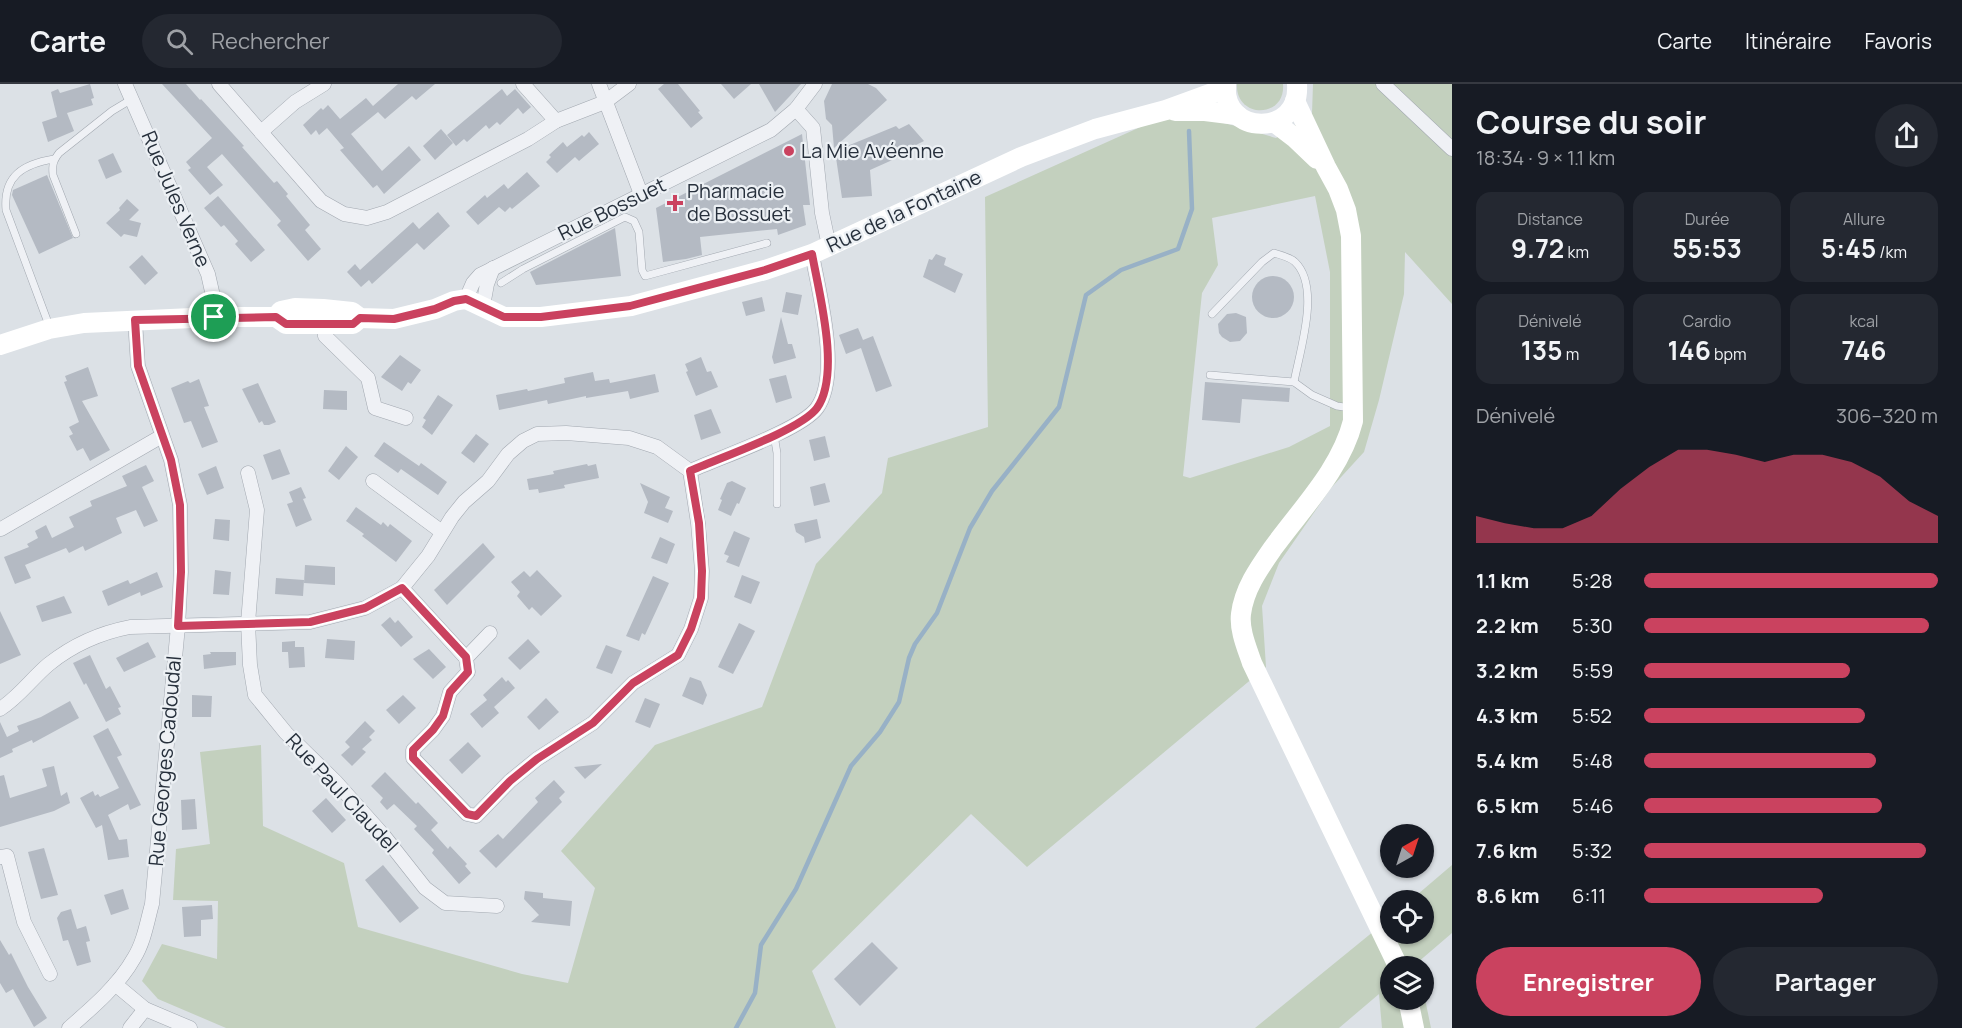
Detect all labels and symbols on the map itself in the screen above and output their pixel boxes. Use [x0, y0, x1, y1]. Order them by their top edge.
street label: Rue Jules Verne [136, 127, 217, 271]
place label: La Mie Avéenne [801, 137, 944, 164]
marker: La Mie Avéenne [782, 144, 796, 158]
street label: Rue de la Fontaine [822, 163, 986, 258]
street label: Rue Bossuet [553, 171, 670, 246]
place label: Pharmacie de Bossuet [687, 177, 791, 227]
marker: Pharmacie de Bossuet [668, 196, 682, 210]
pin [188, 291, 239, 342]
street label: Rue Georges Cadoudal [142, 655, 187, 867]
street label: Rue Paul Claudel [280, 727, 405, 858]
north arrow [1380, 824, 1434, 878]

